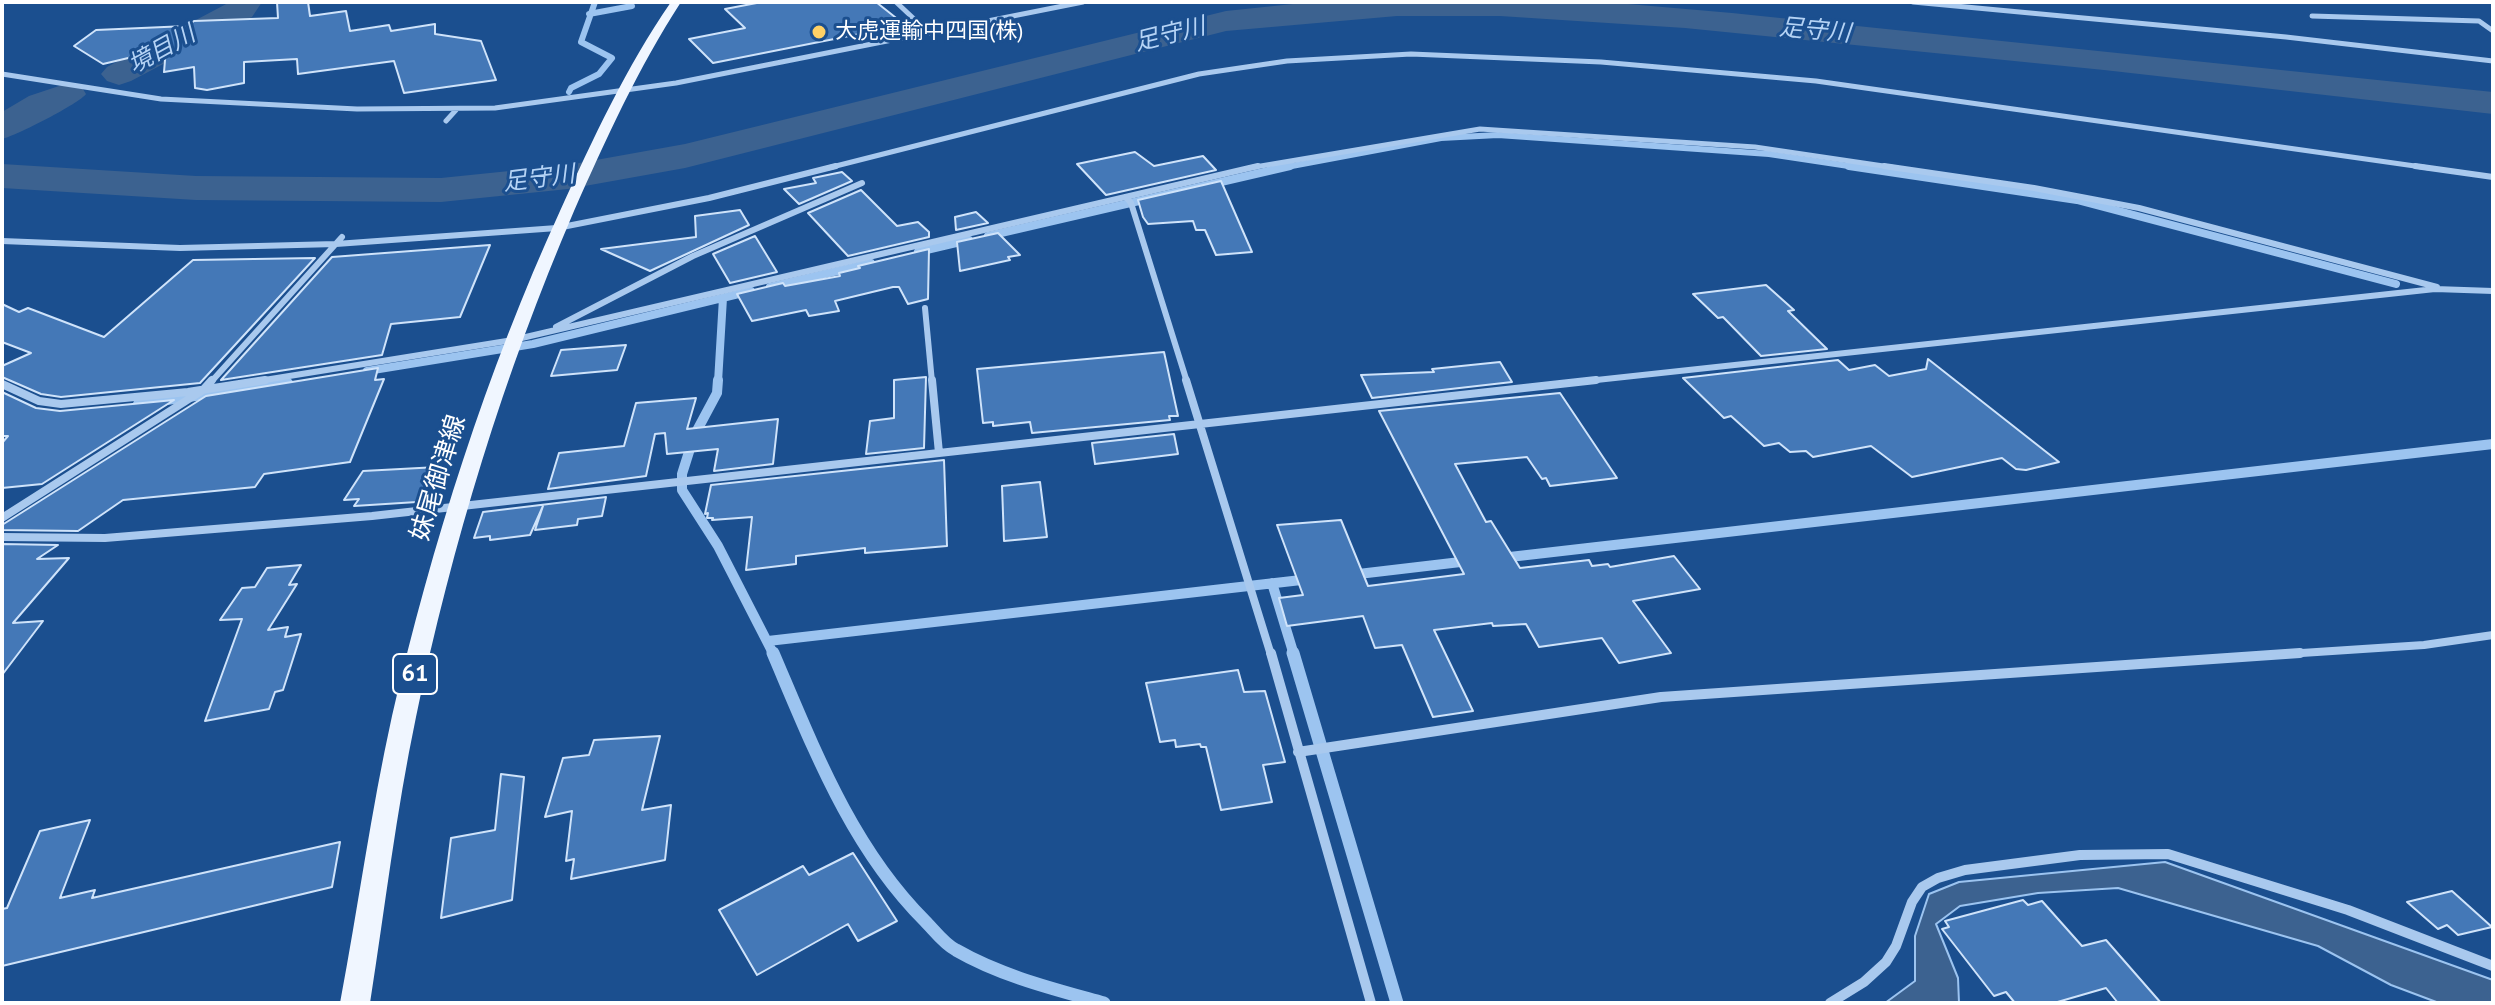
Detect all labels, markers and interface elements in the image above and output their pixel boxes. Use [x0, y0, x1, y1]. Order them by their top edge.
water label: 足守川 [1132, 12, 1208, 58]
water label: 足守川 [1778, 14, 1852, 48]
place label: 大虎運輸中四国(株) [835, 19, 1023, 45]
water label: 境目川 [124, 20, 200, 80]
marker: 大虎運輸中四国(株) [810, 23, 828, 41]
water label: 足守川 [502, 160, 576, 198]
street label: 妹尾御津線 [405, 411, 473, 545]
road number: 61 [393, 654, 437, 694]

